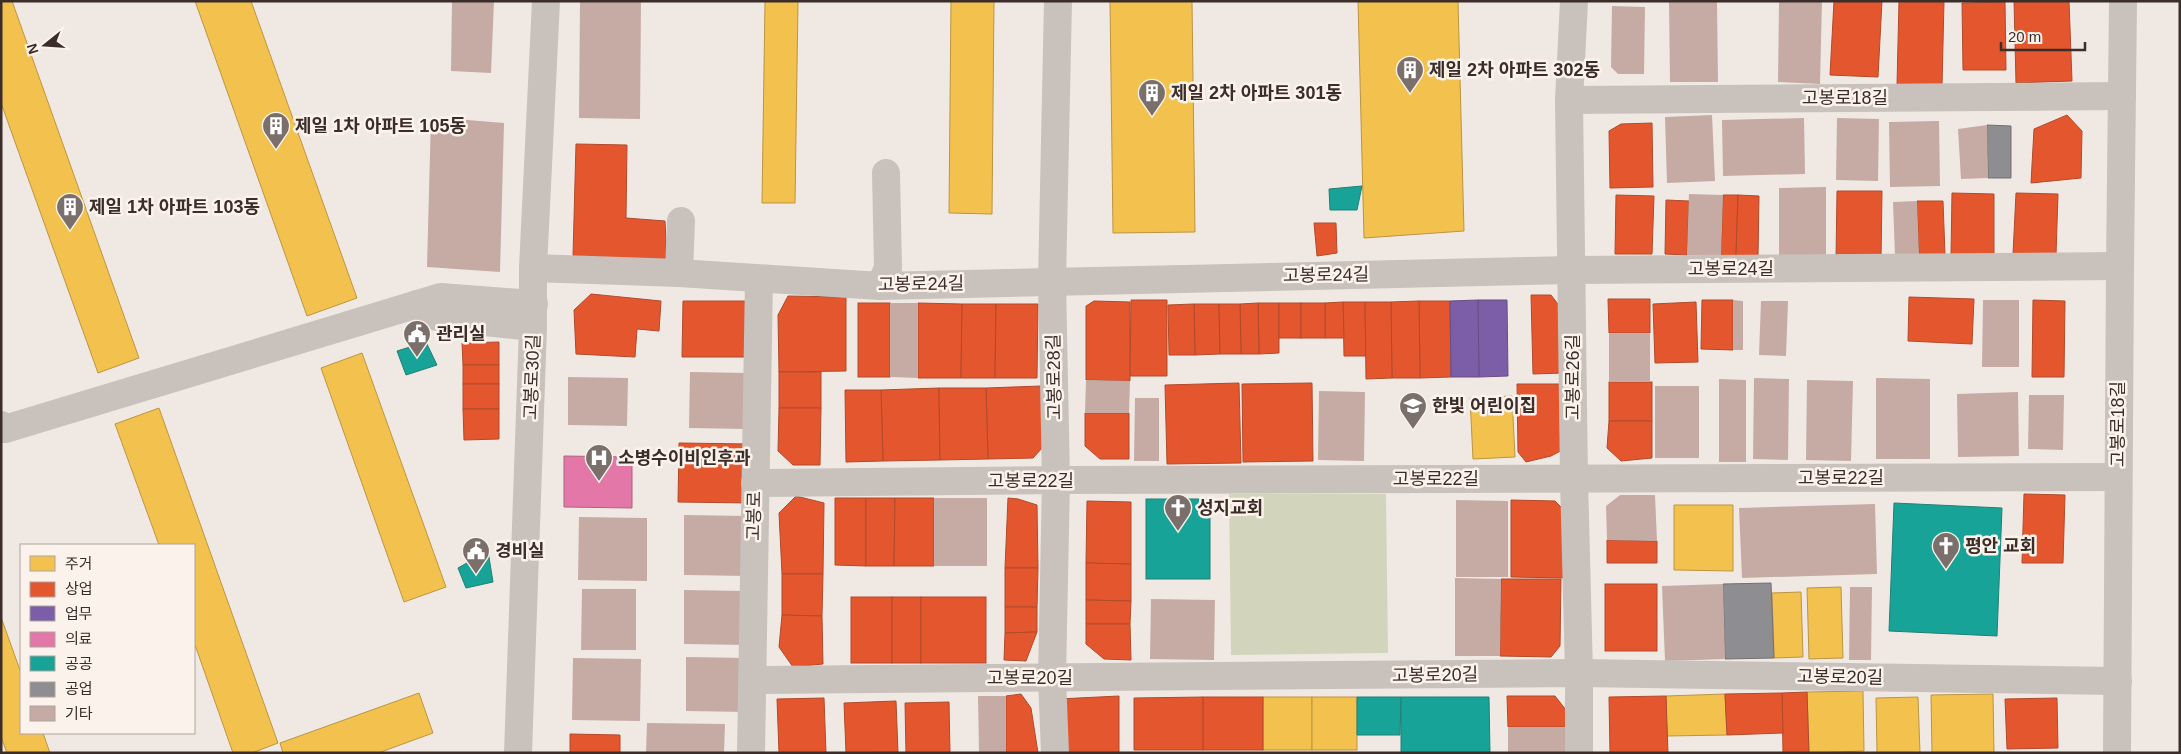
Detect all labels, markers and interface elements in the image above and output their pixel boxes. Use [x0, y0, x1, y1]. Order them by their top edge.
north arrow [20, 20, 70, 70]
scale bar [2001, 20, 2085, 52]
text: 20 m [2008, 28, 2041, 45]
text: N [23, 42, 42, 56]
building icon: 제일 2차 아파트 302동 [1395, 55, 1425, 94]
place label: 제일 2차 아파트 302동 [1429, 60, 1600, 80]
building icon: 제일 2차 아파트 301동 [1137, 78, 1167, 117]
place label: 제일 2차 아파트 301동 [1171, 83, 1342, 103]
street label: 고봉로18길 [1802, 88, 1888, 108]
building icon: 제일 1차 아파트 105동 [261, 111, 291, 150]
place label: 제일 1차 아파트 105동 [295, 116, 466, 136]
building icon: 제일 1차 아파트 103동 [55, 192, 85, 231]
place label: 제일 1차 아파트 103동 [89, 197, 260, 217]
street label: 고봉로24길 [1688, 259, 1774, 279]
street label: 고봉로24길 [1283, 264, 1369, 286]
street label: 고봉로24길 [878, 273, 964, 295]
public building icon: 관리실 [402, 319, 432, 358]
place label: 관리실 [436, 324, 486, 344]
street label: 고봉로30길 [521, 334, 543, 420]
street label: 고봉로28길 [1043, 334, 1065, 420]
street label: 고봉로26길 [1563, 334, 1583, 420]
street label: 고봉로18길 [2108, 381, 2128, 467]
school or university icon: 한빛 어린이집 [1398, 391, 1428, 430]
place label: 한빛 어린이집 [1432, 396, 1536, 416]
hospital icon: 소병수이비인후과 [584, 443, 614, 482]
place label: 소병수이비인후과 [618, 448, 751, 468]
street label: 고봉로22길 [1798, 468, 1884, 488]
street label: 고봉로22길 [1393, 469, 1479, 489]
street label: 고봉로22길 [988, 471, 1074, 491]
street label: 고봉로 [744, 491, 764, 541]
church icon: 성지교회 [1163, 493, 1193, 532]
place label: 성지교회 [1197, 498, 1263, 518]
church icon: 평안 교회 [1931, 531, 1961, 570]
public building icon: 경비실 [461, 536, 491, 575]
place label: 평안 교회 [1965, 536, 2036, 556]
place label: 경비실 [495, 541, 545, 561]
legend [20, 544, 195, 734]
text: 주거 [65, 555, 93, 572]
text: 상업 [65, 580, 93, 597]
text: 업무 [65, 605, 93, 622]
text: 의료 [65, 630, 93, 647]
text: 공공 [65, 655, 93, 672]
street label: 고봉로20길 [1392, 664, 1478, 686]
street label: 고봉로20길 [1797, 666, 1883, 688]
street label: 고봉로20길 [987, 668, 1073, 688]
text: 공업 [65, 680, 93, 697]
text: 기타 [65, 705, 93, 722]

